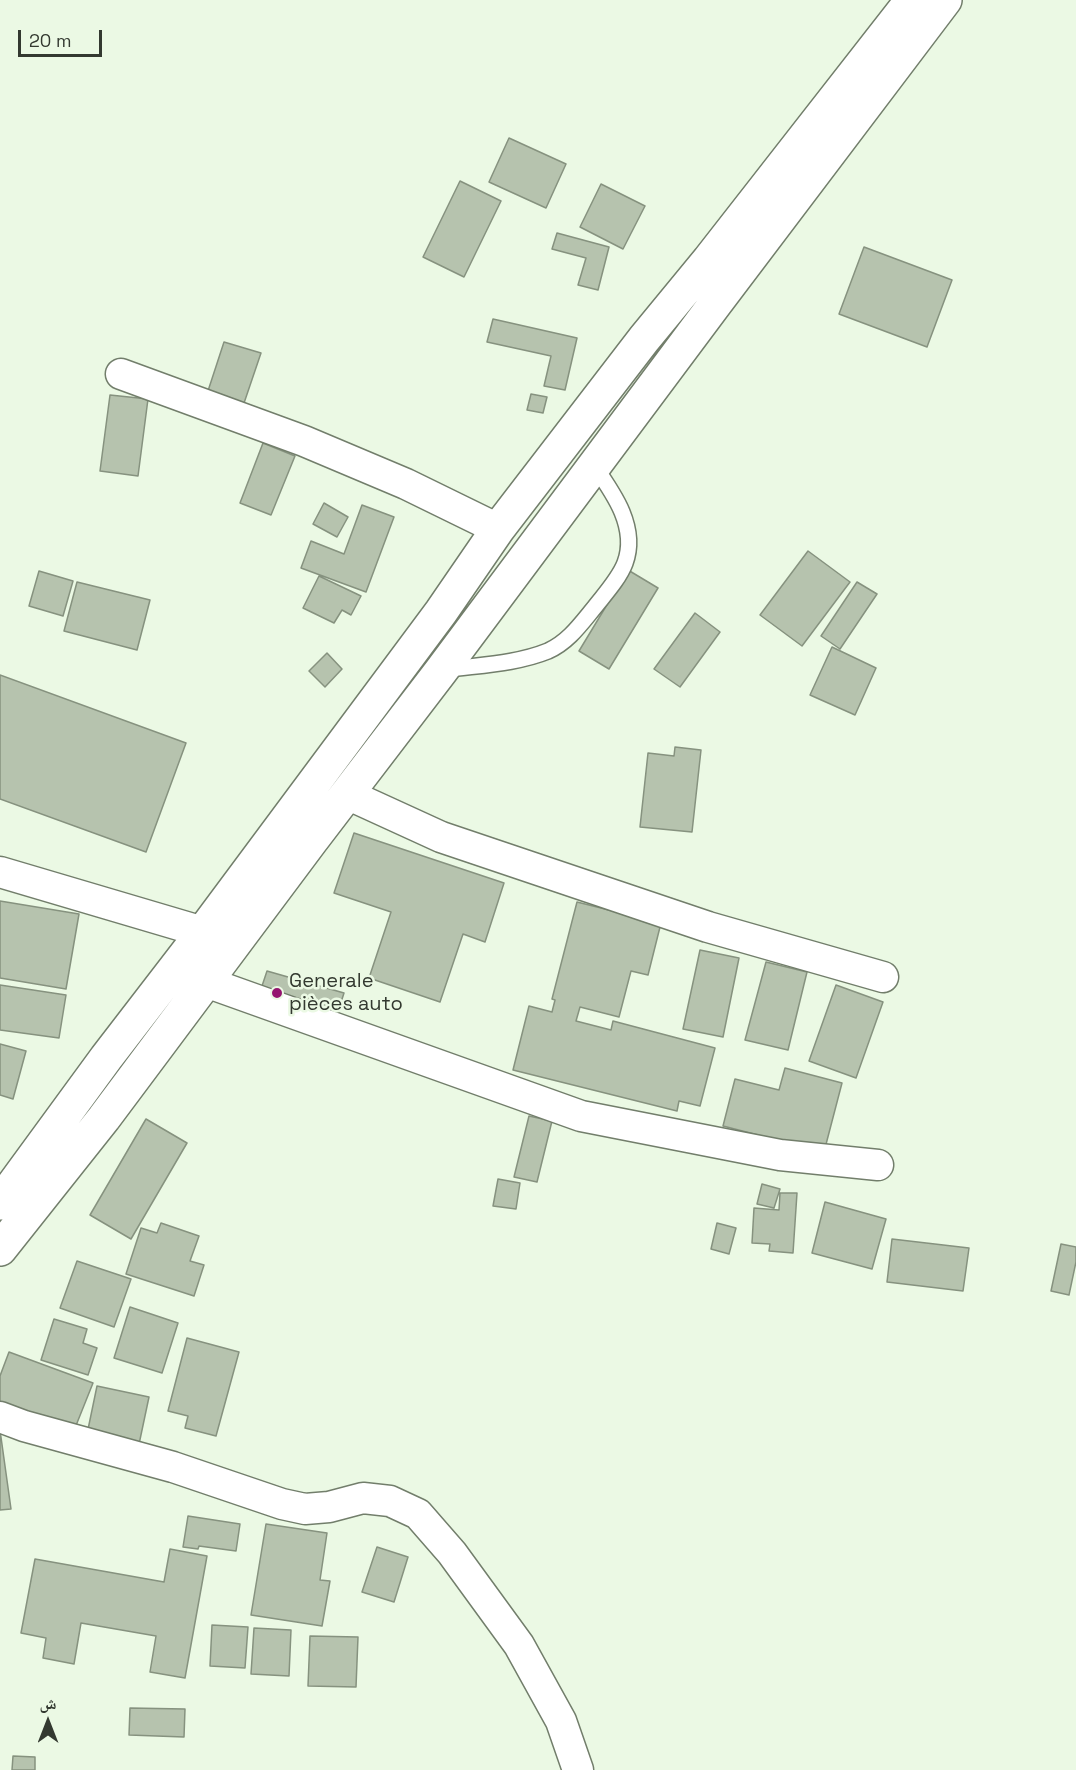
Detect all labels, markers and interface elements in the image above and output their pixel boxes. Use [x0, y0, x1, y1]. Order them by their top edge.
scale bar [21, 18, 105, 56]
text: 20 m [29, 29, 72, 52]
place label: Generale pièces auto [289, 970, 403, 1017]
marker: Generale pièces auto [270, 986, 284, 1000]
north arrow [18, 1692, 78, 1752]
text: ش [40, 1693, 56, 1714]

